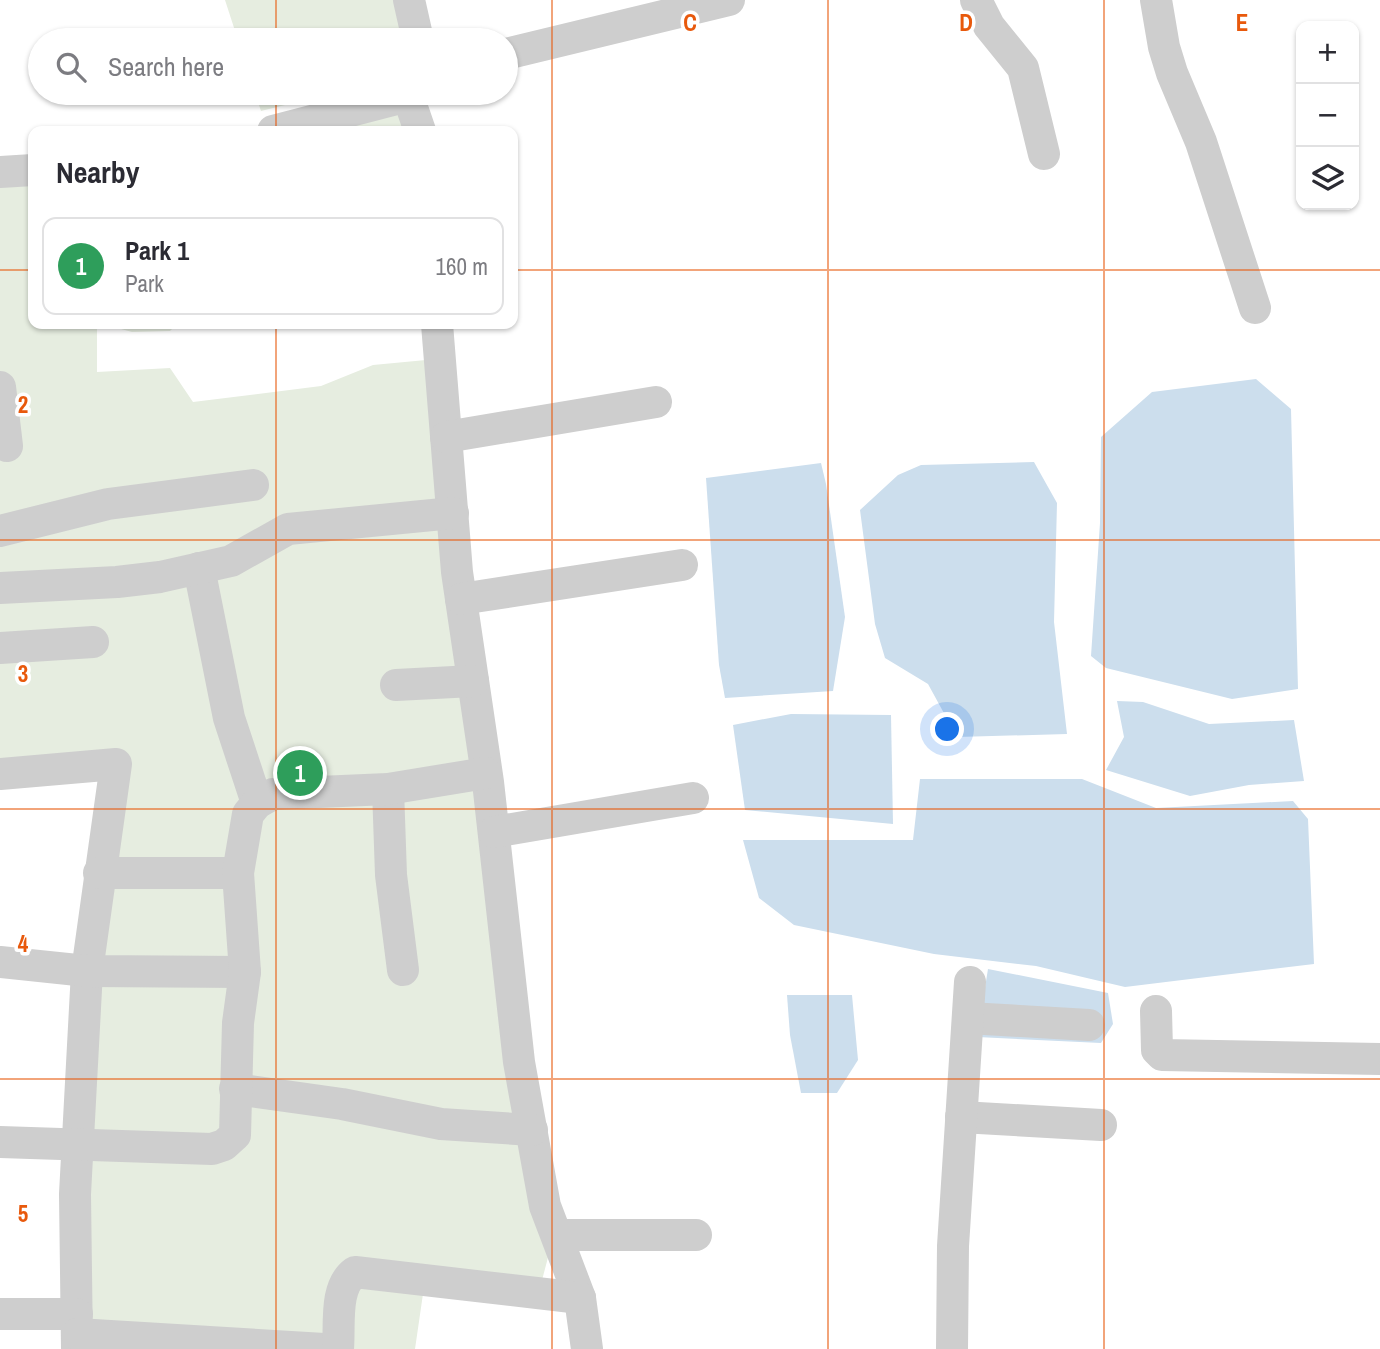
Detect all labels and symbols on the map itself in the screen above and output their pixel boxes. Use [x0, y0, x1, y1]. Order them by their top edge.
text: C [683, 7, 697, 38]
text: D [959, 7, 973, 38]
text: E [1236, 7, 1248, 38]
text: 2 [18, 389, 28, 420]
text: 3 [18, 658, 28, 689]
your location [930, 712, 964, 746]
pin: 1 [277, 747, 323, 799]
text: 4 [18, 928, 29, 959]
text: 5 [18, 1198, 28, 1229]

